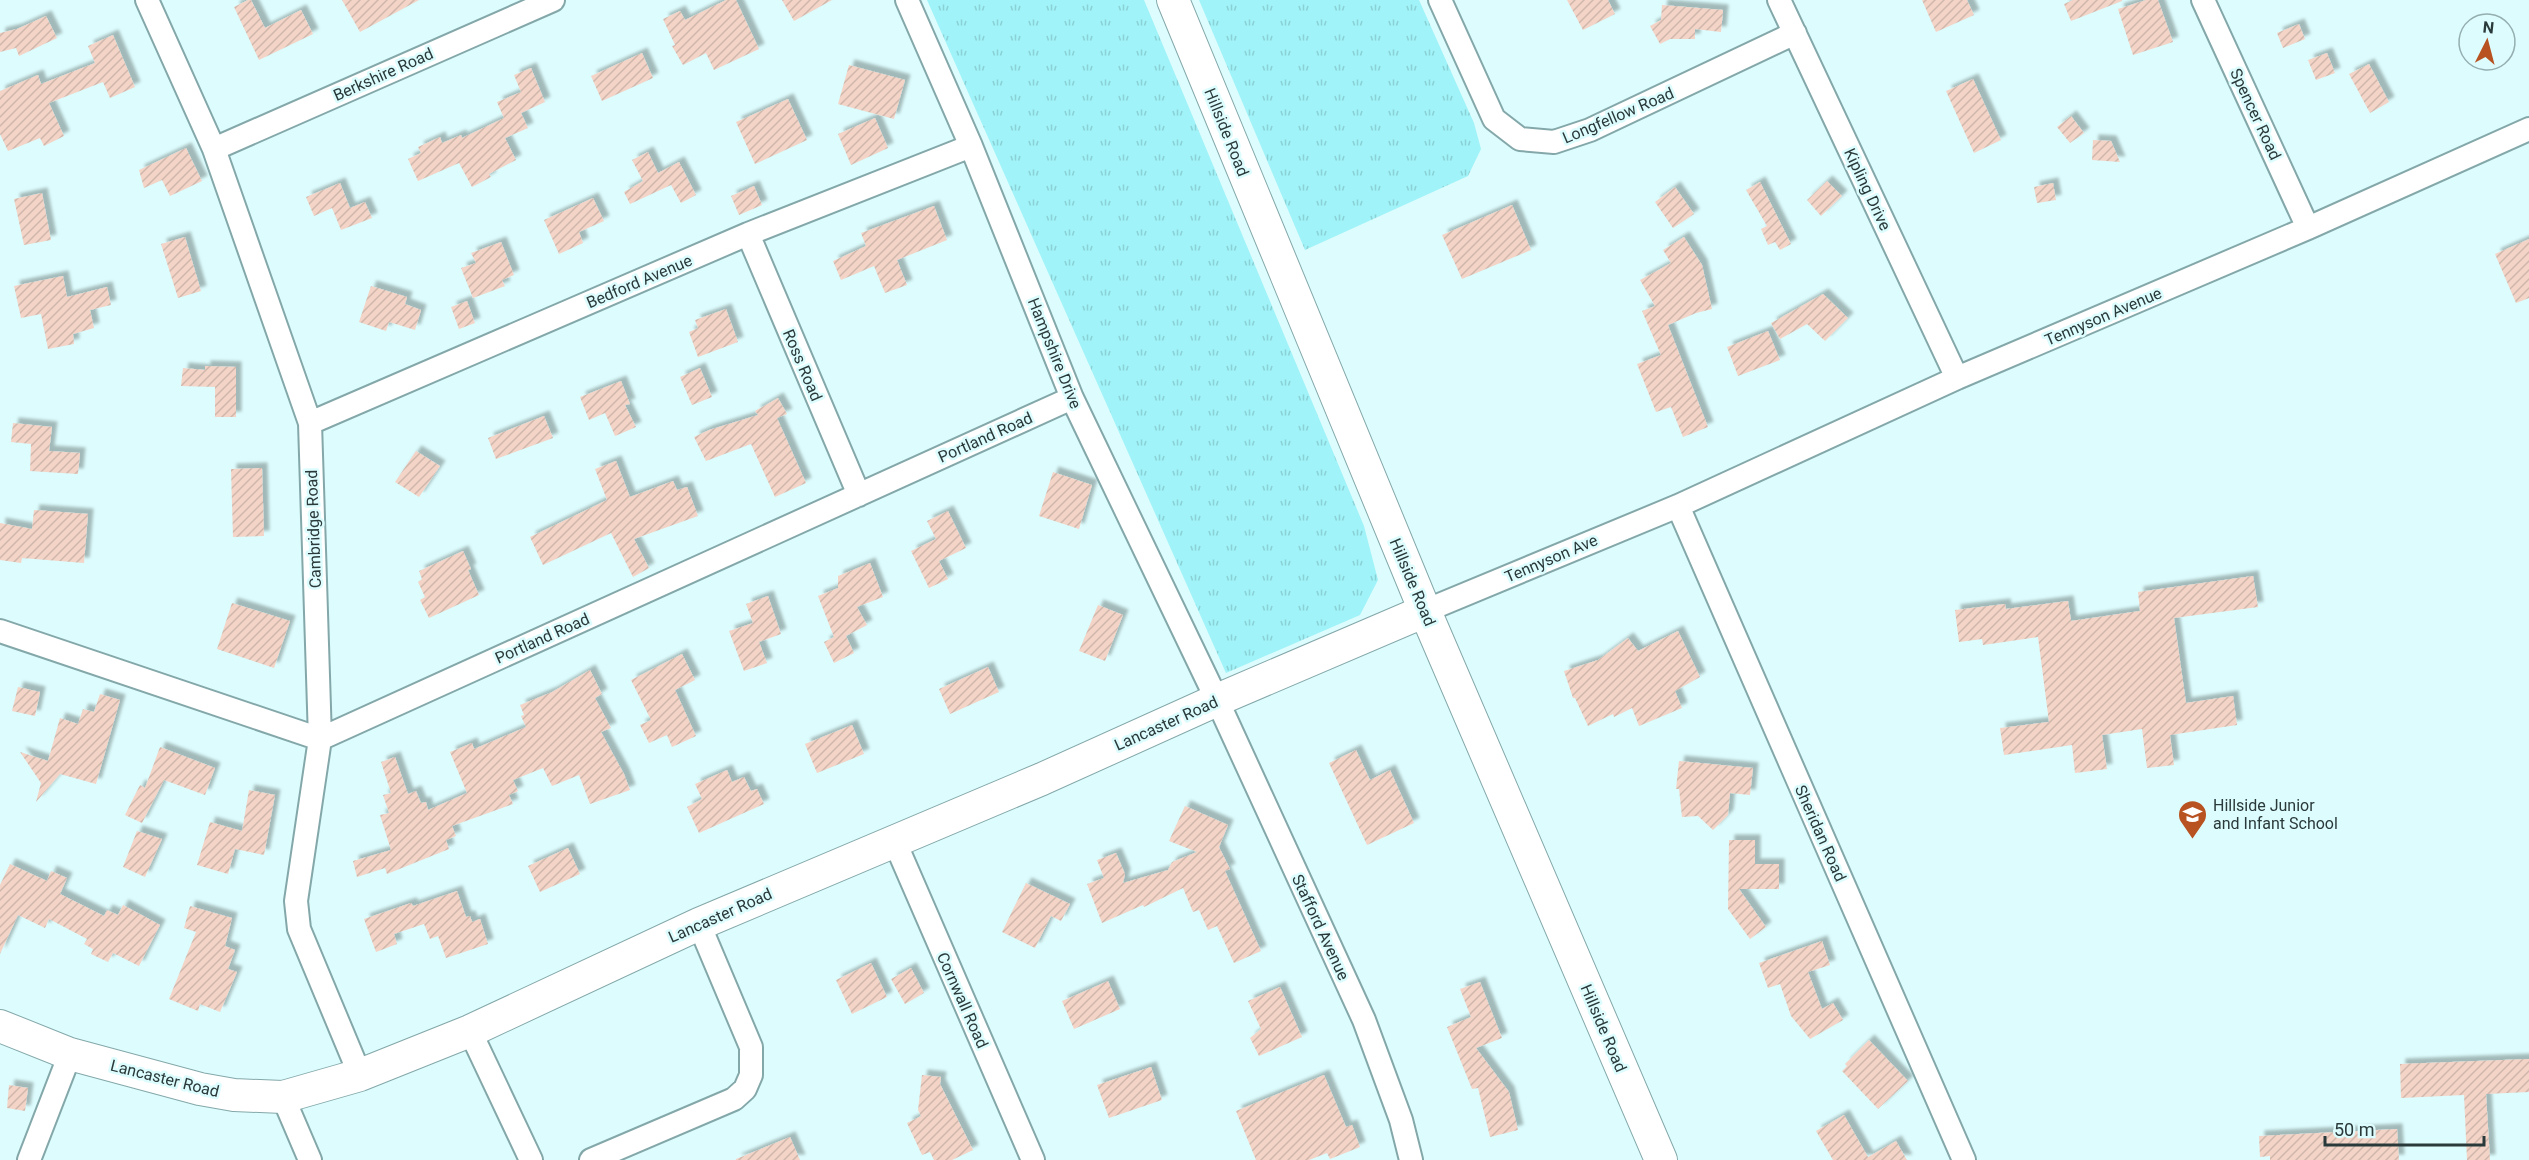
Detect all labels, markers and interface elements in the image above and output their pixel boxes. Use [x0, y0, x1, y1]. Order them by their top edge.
north arrow [2457, 12, 2517, 72]
text: N [2482, 18, 2495, 38]
street label: Berkshire Road [330, 44, 436, 105]
street label: Spencer Road [2226, 65, 2285, 163]
street label: Longfellow Road [1560, 83, 1677, 147]
street label: Hillside Road [1200, 85, 1253, 179]
street label: Kipling Drive [1840, 145, 1895, 233]
street label: Bedford Avenue [584, 251, 695, 312]
street label: Tennyson Avenue [2042, 283, 2164, 350]
street label: Hampshire Drive [1024, 295, 1085, 411]
street label: Ross Road [779, 326, 826, 404]
street label: Portland Road [935, 408, 1035, 467]
street label: Cambridge Road [302, 469, 325, 589]
street label: Tennyson Ave [1502, 530, 1600, 587]
street label: Hillside Road [1386, 535, 1440, 629]
street label: Portland Road [492, 609, 592, 668]
street label: Lancaster Road [1111, 692, 1221, 755]
street label: Sheridan Road [1791, 782, 1850, 884]
place label: Hillside Junior and Infant School [2213, 796, 2338, 833]
school or university icon: Hillside Junior and Infant School [2176, 798, 2208, 840]
street label: Stafford Avenue [1288, 871, 1353, 983]
street label: Lancaster Road [665, 884, 775, 947]
street label: Cornwall Road [933, 949, 992, 1051]
street label: Hillside Road [1577, 981, 1631, 1075]
street label: Lancaster Road [109, 1056, 221, 1101]
scale bar [2325, 1109, 2484, 1147]
text: 50 m [2334, 1119, 2374, 1140]

